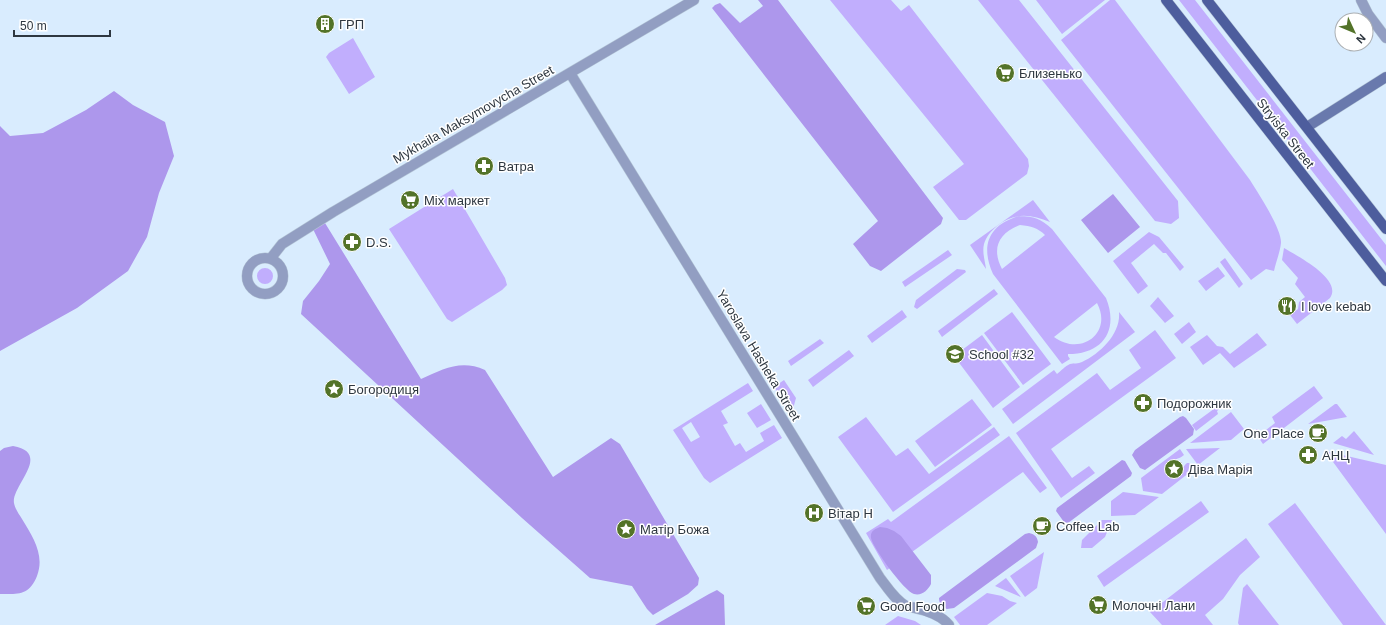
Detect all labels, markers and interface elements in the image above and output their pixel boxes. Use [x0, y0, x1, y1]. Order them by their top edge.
scale bar [14, 12, 110, 38]
north arrow [1334, 12, 1374, 52]
building icon: ГРП [314, 13, 336, 35]
place label: ГРП [339, 17, 364, 32]
text: 50 m [20, 19, 47, 33]
text: N [1354, 32, 1368, 46]
street label: Mykhaila Maksymovycha Street [390, 62, 556, 167]
supermarket icon: Близенько [994, 62, 1016, 84]
place label: Близенько [1019, 66, 1082, 81]
street label: Stryiska Street [1254, 95, 1318, 172]
pharmacy icon: Ватра [473, 155, 495, 177]
place label: Ватра [498, 159, 535, 174]
supermarket icon: Mix маркет [399, 189, 421, 211]
place label: Mix маркет [424, 193, 490, 208]
pharmacy icon: D.S. [341, 231, 363, 253]
place label: D.S. [366, 235, 391, 250]
street label: Yaroslava Hasheka Street [713, 287, 804, 424]
restaurant icon: I love kebab [1276, 295, 1298, 317]
place label: I love kebab [1301, 299, 1371, 314]
school or university icon: School #32 [944, 343, 966, 365]
place label: School #32 [969, 347, 1034, 362]
place icon: Богородиця [323, 378, 345, 400]
place label: Богородиця [348, 382, 419, 397]
pharmacy icon: Подорожник [1132, 392, 1154, 414]
place label: Подорожник [1157, 396, 1232, 411]
cafe icon: One Place [1307, 422, 1329, 444]
place label: One Place [1243, 426, 1304, 441]
pharmacy icon: АНЦ [1297, 444, 1319, 466]
place label: АНЦ [1322, 448, 1350, 463]
place icon: Діва Марія [1163, 458, 1185, 480]
place label: Діва Марія [1188, 462, 1253, 477]
hospital icon: Вітар Н [803, 502, 825, 524]
place label: Вітар Н [828, 506, 873, 521]
cafe icon: Coffee Lab [1031, 515, 1053, 537]
place icon: Матір Божа [615, 518, 637, 540]
place label: Coffee Lab [1056, 519, 1119, 534]
place label: Матір Божа [640, 522, 710, 537]
supermarket icon: Молочні Лани [1087, 594, 1109, 616]
supermarket icon: Good Food [855, 595, 877, 617]
place label: Молочні Лани [1112, 598, 1195, 613]
place label: Good Food [880, 599, 945, 614]

